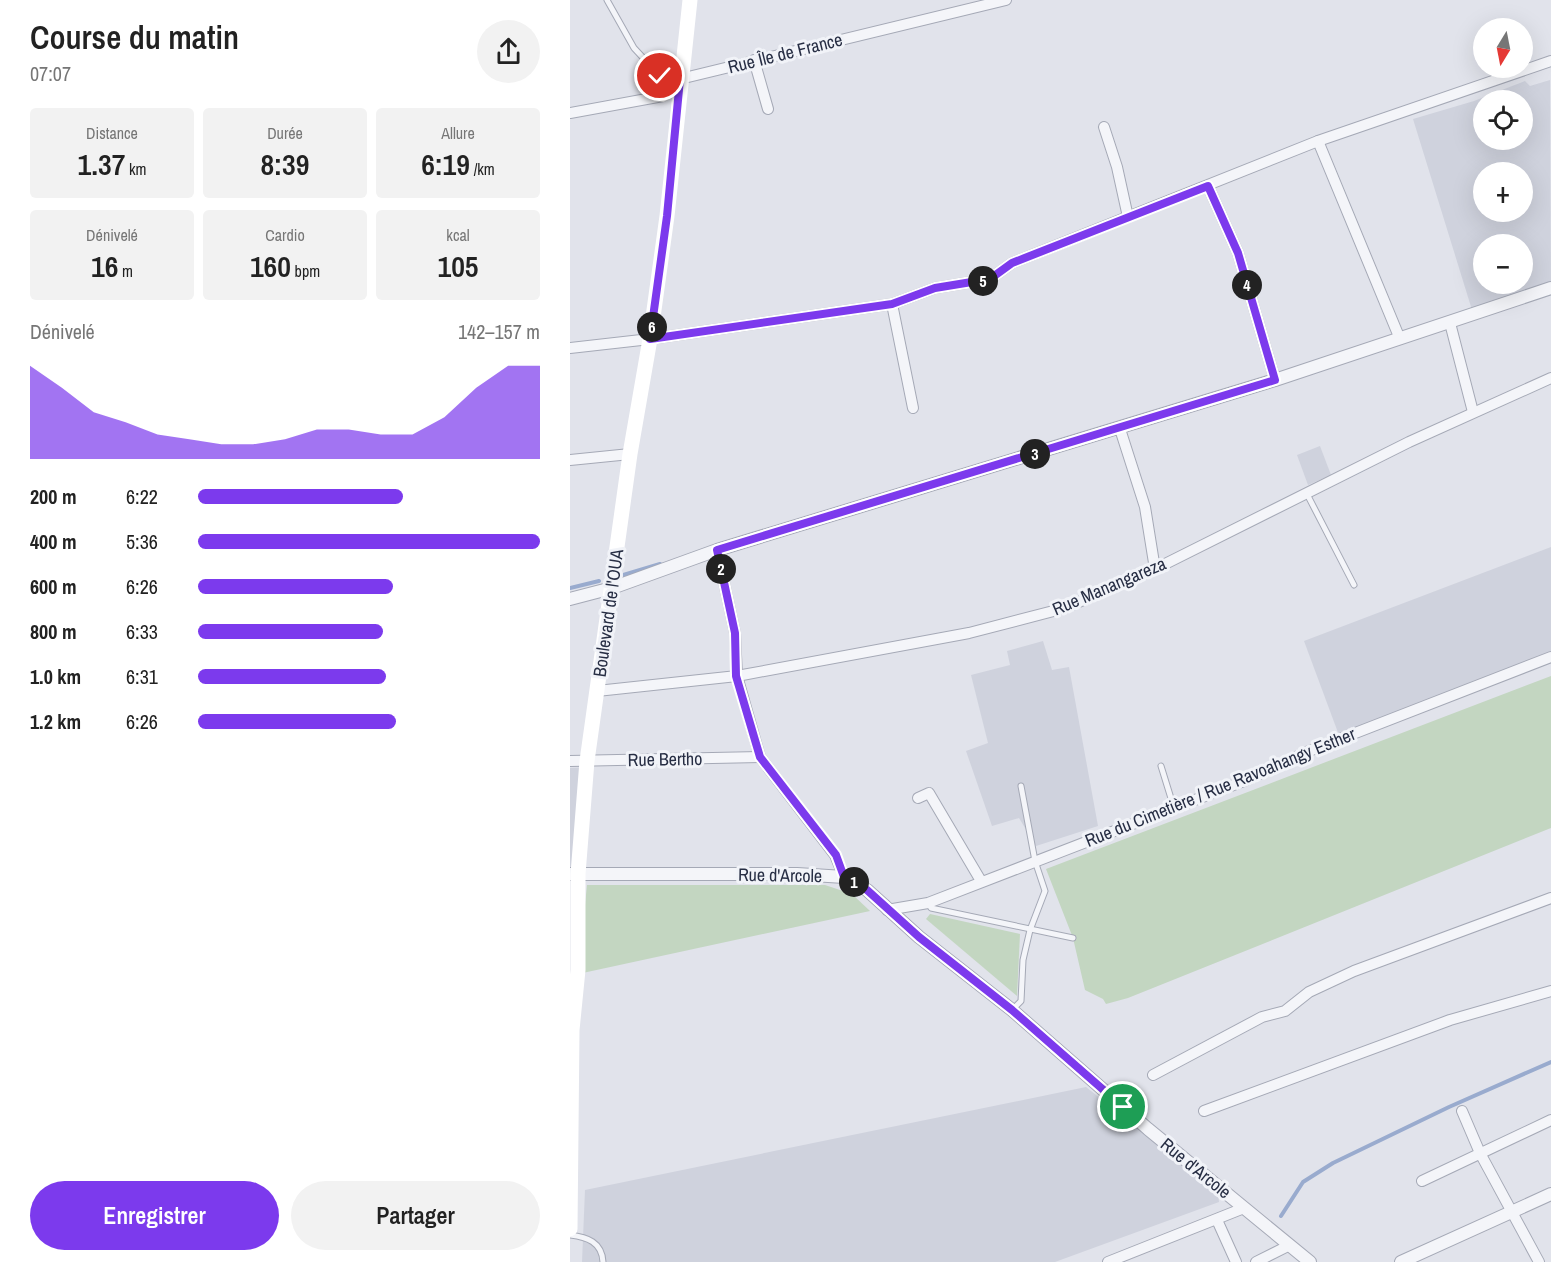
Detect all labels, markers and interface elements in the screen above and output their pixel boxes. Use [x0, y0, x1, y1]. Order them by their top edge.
text: Course du matin [30, 15, 239, 59]
north arrow [1473, 18, 1533, 78]
map controls [1473, 18, 1533, 294]
button: share [477, 20, 540, 83]
street label: Rue Île de France [725, 27, 845, 79]
pin [634, 50, 685, 101]
icon: check [643, 59, 676, 92]
text: 07:07 [30, 60, 71, 87]
button: locate [1473, 90, 1533, 150]
text: Distance [86, 122, 138, 144]
text: Durée [267, 122, 303, 144]
text: Allure [441, 122, 475, 144]
text: 1.37 [77, 144, 125, 184]
text: 8:39 [261, 144, 309, 184]
text: 6:19 [421, 144, 470, 184]
text: km [125, 158, 147, 180]
text: /km [470, 158, 495, 180]
button: + [1473, 162, 1533, 222]
text: Dénivelé [86, 224, 138, 246]
text: Cardio [265, 224, 305, 246]
text: kcal [446, 224, 470, 246]
button: − [1473, 234, 1533, 294]
text: 16 [91, 246, 118, 286]
text: 160 [250, 246, 291, 286]
text: 105 [437, 246, 479, 286]
text: m [118, 260, 133, 282]
text: bpm [291, 260, 320, 282]
pin: 5 [968, 266, 998, 296]
text: 5 [979, 270, 987, 292]
pin: 4 [1232, 270, 1262, 300]
text: 4 [1243, 274, 1251, 296]
pin: 6 [637, 312, 667, 342]
text: 6 [648, 316, 656, 338]
text: Dénivelé [30, 318, 95, 345]
text: 142–157 m [458, 318, 540, 345]
pin: 3 [1020, 439, 1050, 469]
text: 3 [1031, 443, 1039, 465]
text: 200 m [30, 483, 77, 510]
text: 6:22 [126, 483, 158, 510]
text: 400 m [30, 528, 77, 555]
text: 5:36 [126, 528, 158, 555]
street label: Boulevard de l'OUA [587, 547, 629, 679]
street label: Rue Manangareza [1048, 551, 1170, 621]
pin: 2 [706, 554, 736, 584]
text: 2 [717, 558, 725, 580]
text: 600 m [30, 573, 77, 600]
text: 6:26 [126, 573, 158, 600]
text: 800 m [30, 618, 77, 645]
text: 6:33 [126, 618, 158, 645]
text: 1.0 km [30, 663, 81, 690]
text: 6:31 [126, 663, 158, 690]
text: 1.2 km [30, 708, 81, 735]
text: 6:26 [126, 708, 158, 735]
street label: Rue du Cimetière / Rue Ravoahangy Esther [1081, 721, 1359, 853]
street label: Rue Bertho [627, 746, 703, 772]
street label: Rue d'Arcole [738, 862, 822, 888]
pin: 1 [839, 867, 869, 897]
text: 1 [850, 871, 858, 893]
pin [1097, 1081, 1148, 1132]
icon: arrive [1106, 1090, 1139, 1123]
street label: Rue d'Arcole [1155, 1132, 1237, 1204]
button: Enregistrer [30, 1181, 279, 1250]
button: Partager [291, 1181, 540, 1250]

